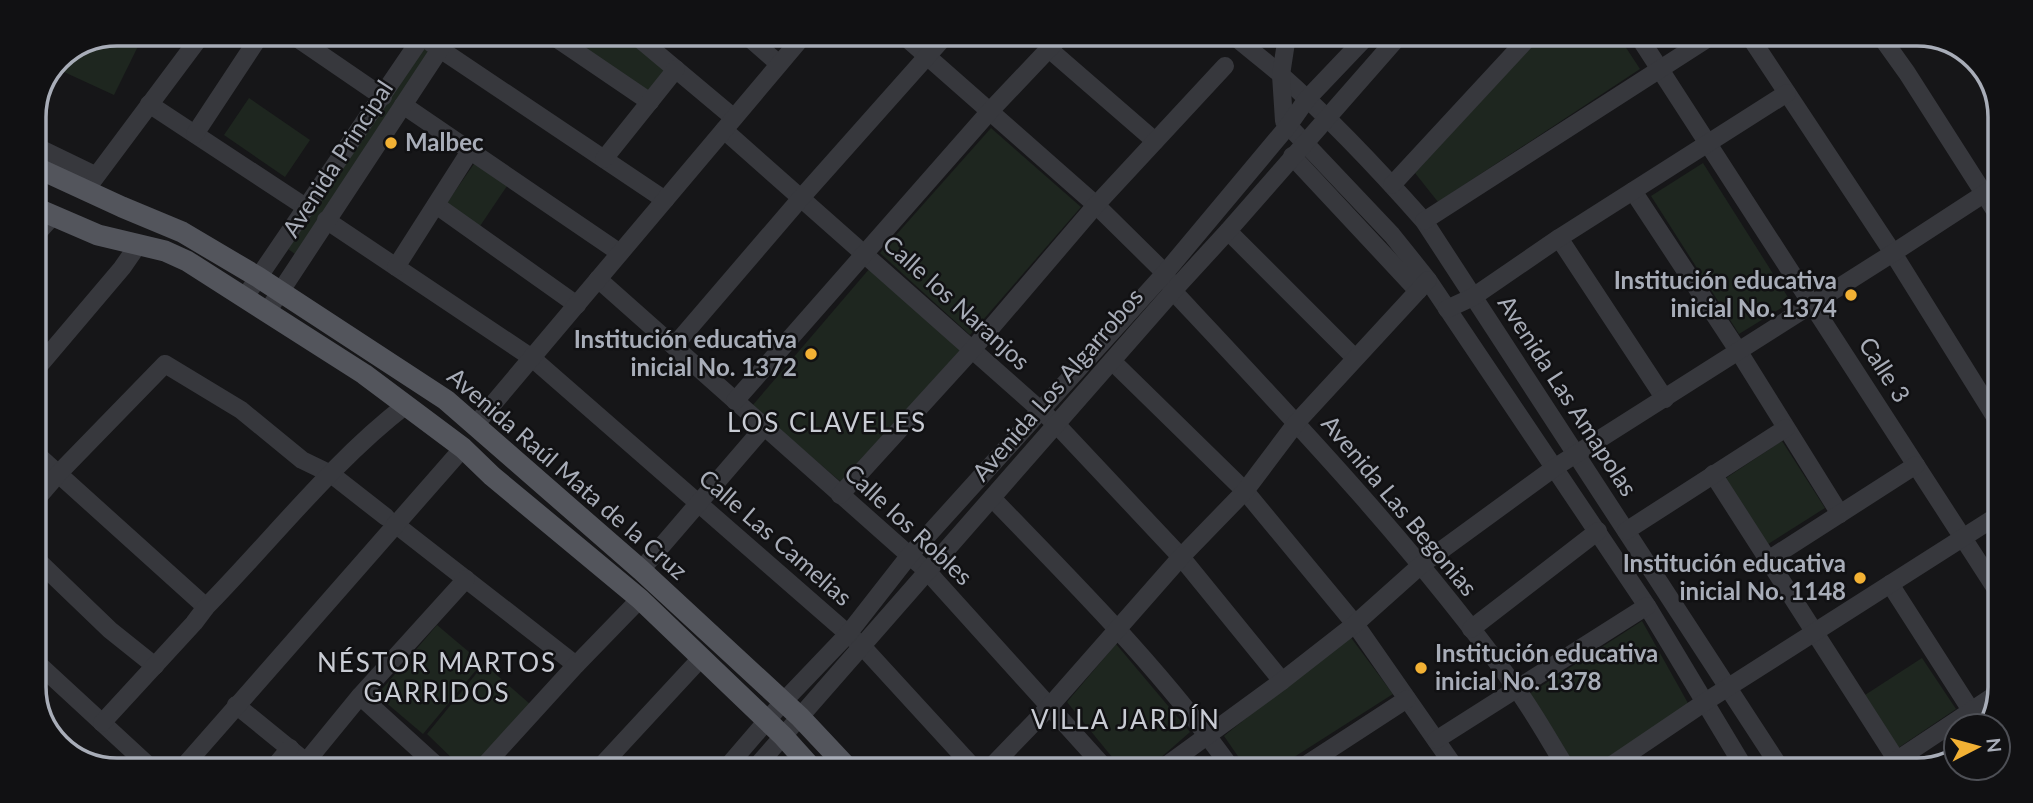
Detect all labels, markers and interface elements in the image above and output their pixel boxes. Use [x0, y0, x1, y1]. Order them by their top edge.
street label: Avenida Principal [275, 74, 398, 242]
place label: Malbec [405, 127, 484, 156]
marker: Malbec [383, 135, 399, 151]
street label: Calle los Naranjos [878, 228, 1036, 375]
place label: Institución educativa inicial No. 1374 [1614, 265, 1837, 322]
street label: Avenida Los Algarrobos [965, 282, 1148, 486]
marker: Institución educativa inicial No. 1374 [1843, 287, 1859, 303]
street label: Avenida Las Amapolas [1492, 289, 1644, 501]
place label: Institución educativa inicial No. 1372 [574, 324, 797, 381]
street label: Calle 3 [1853, 331, 1917, 407]
marker: Institución educativa inicial No. 1372 [803, 346, 819, 362]
street label: Avenida Raúl Mata de la Cruz [442, 361, 694, 585]
district label: LOS CLAVELES [727, 406, 927, 438]
street label: Avenida Las Begonias [1316, 409, 1484, 601]
street label: Calle los Robles [839, 457, 979, 590]
street label: Calle Las Camelias [694, 463, 858, 611]
place label: Institución educativa inicial No. 1148 [1623, 548, 1846, 605]
marker: Institución educativa inicial No. 1148 [1852, 570, 1868, 586]
place label: Institución educativa inicial No. 1378 [1435, 638, 1658, 695]
district label: NÉSTOR MARTOS GARRIDOS [317, 646, 557, 708]
marker: Institución educativa inicial No. 1378 [1413, 660, 1429, 676]
district label: VILLA JARDÍN [1031, 703, 1221, 735]
north arrow [1942, 712, 2012, 782]
text: N [1982, 737, 2007, 754]

